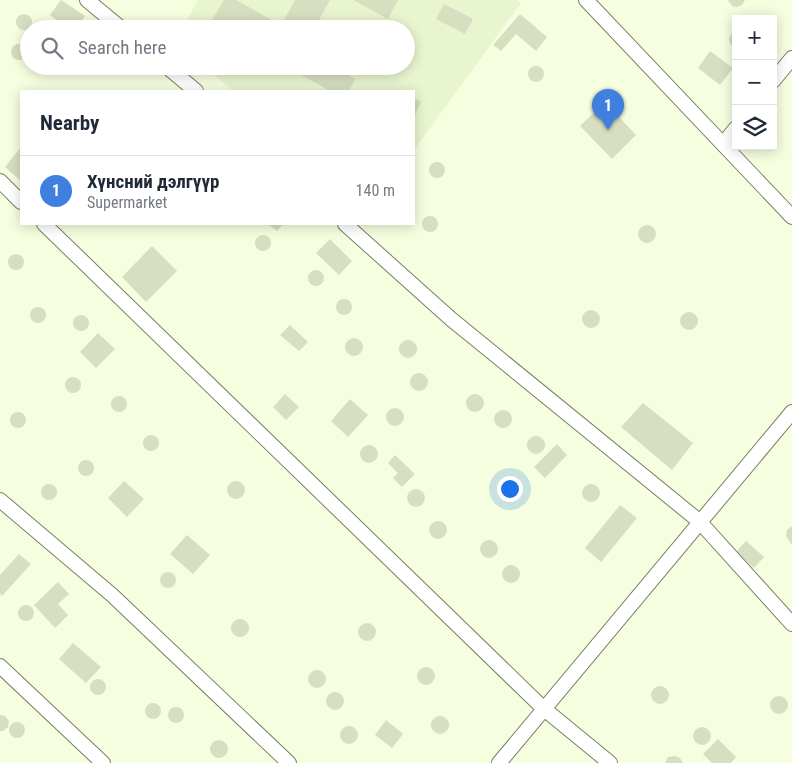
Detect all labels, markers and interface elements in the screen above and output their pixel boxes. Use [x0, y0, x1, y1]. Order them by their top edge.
map controls [732, 15, 777, 150]
button: + [732, 15, 777, 60]
search box [20, 20, 415, 75]
icon: search [38, 34, 66, 62]
text: Search here [78, 36, 166, 59]
button: − [732, 60, 777, 105]
pin: 1 [592, 89, 624, 130]
button: layers [732, 105, 777, 150]
text: Nearby [40, 111, 99, 135]
text: Хүнсний дэлгүүр [87, 170, 220, 193]
text: 1 [52, 181, 60, 200]
text: 140 m [356, 181, 395, 200]
text: Supermarket [87, 193, 167, 212]
your location [497, 476, 523, 502]

